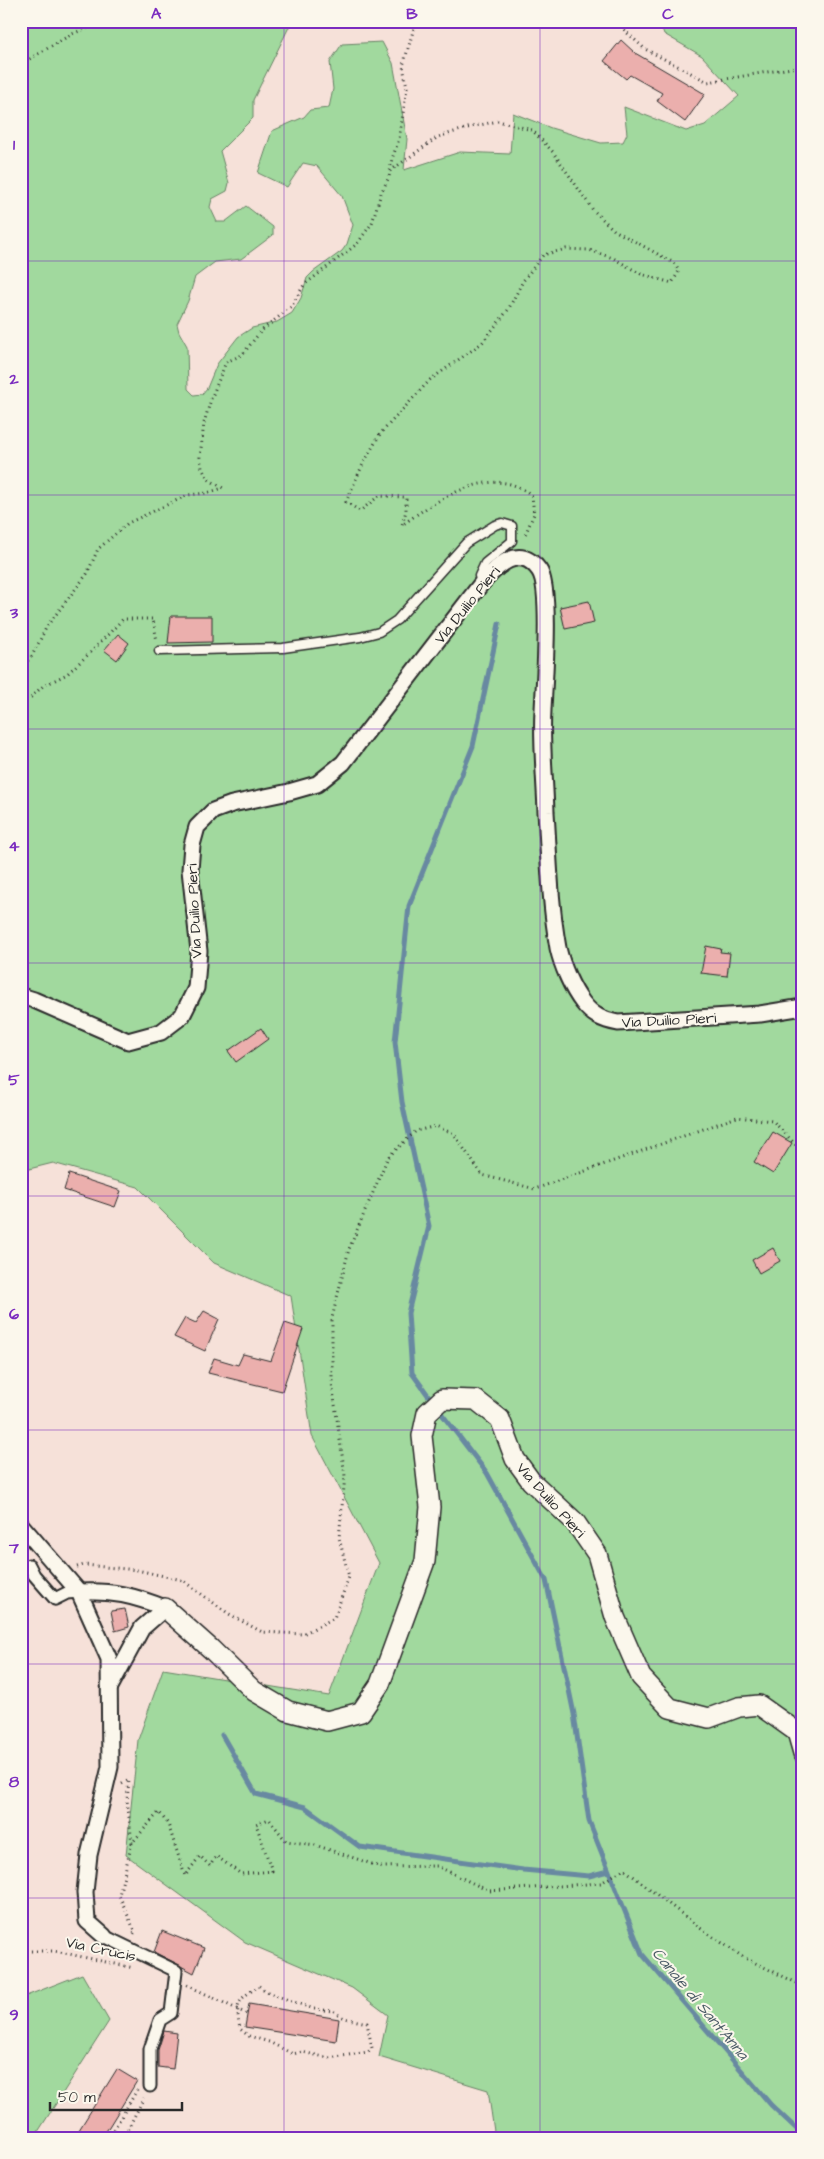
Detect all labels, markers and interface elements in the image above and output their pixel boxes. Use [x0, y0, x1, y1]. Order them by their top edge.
text: A [151, 3, 162, 25]
text: B [406, 3, 418, 25]
text: C [662, 3, 674, 25]
text: 1 [13, 134, 16, 156]
text: 2 [8, 368, 19, 390]
street label: Via Duilio Pieri [429, 561, 506, 649]
text: 3 [9, 602, 19, 624]
text: 4 [9, 835, 20, 857]
street label: Via Duilio Pieri [182, 863, 207, 959]
street label: Via Duilio Pieri [621, 1008, 717, 1033]
text: 5 [8, 1069, 20, 1091]
text: 6 [9, 1303, 19, 1325]
street label: Via Duilio Pieri [511, 1458, 591, 1543]
text: 7 [8, 1537, 19, 1559]
text: 8 [9, 1771, 20, 1793]
street label: Via Crucis [64, 1932, 138, 1967]
water label: Canale di Sant'Anna [647, 1943, 754, 2065]
text: 9 [9, 2004, 19, 2026]
scale bar [50, 2079, 182, 2111]
text: 50 m [58, 2087, 96, 2108]

